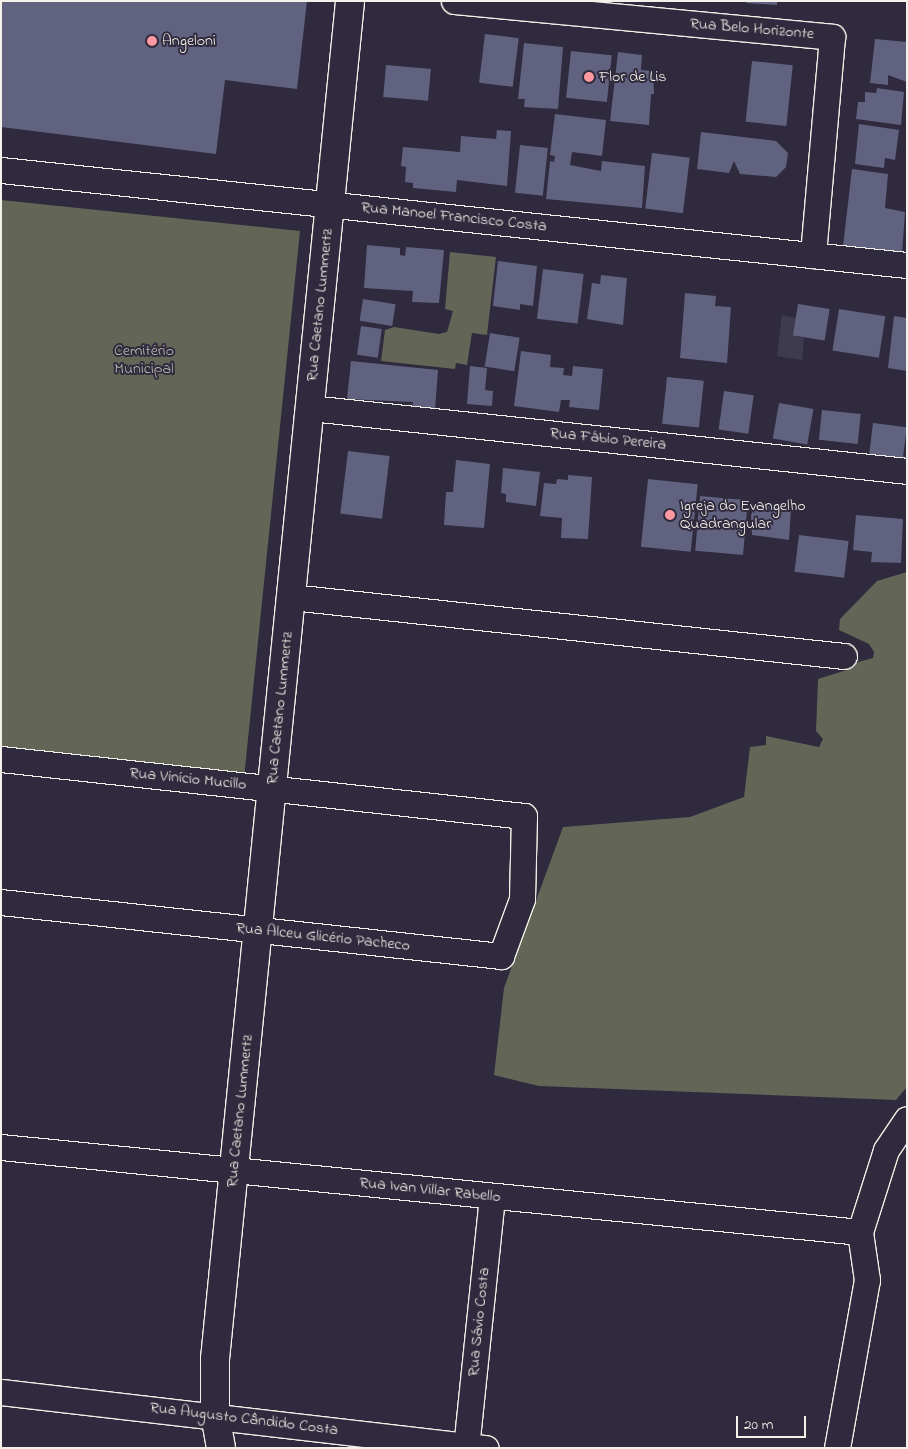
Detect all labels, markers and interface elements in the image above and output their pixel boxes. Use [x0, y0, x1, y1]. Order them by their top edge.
street label: Rua Belo Horizonte [689, 14, 815, 44]
place label: Angeloni [162, 31, 216, 51]
marker: Angeloni [146, 35, 158, 47]
place label: Flor de Lis [599, 67, 666, 87]
marker: Flor de Lis [583, 71, 595, 83]
street label: Rua Manoel Francisco Costa [360, 198, 548, 236]
street label: Rua Caetano Lummertz [302, 228, 338, 382]
park label: Cemitério Municipal [114, 341, 174, 379]
street label: Rua Fábio Pereira [549, 423, 667, 455]
place label: Igreja do Evangelho Quadrangular [680, 496, 806, 534]
marker: Igreja do Evangelho Quadrangular [664, 509, 676, 521]
street label: Rua Caetano Lummertz [262, 631, 298, 785]
street label: Rua Vinício Mucillo [129, 763, 247, 795]
street label: Rua Alceu Glicério Pacheco [235, 918, 411, 956]
street label: Rua Caetano Lummertz [222, 1034, 258, 1188]
street label: Rua Ivan Villar Rabello [358, 1173, 502, 1207]
street label: Rua Sávio Costa [464, 1266, 494, 1378]
street label: Rua Augusto Cândido Costa [149, 1398, 339, 1440]
scale bar [738, 1406, 808, 1438]
text: 20 m [744, 1414, 773, 1436]

